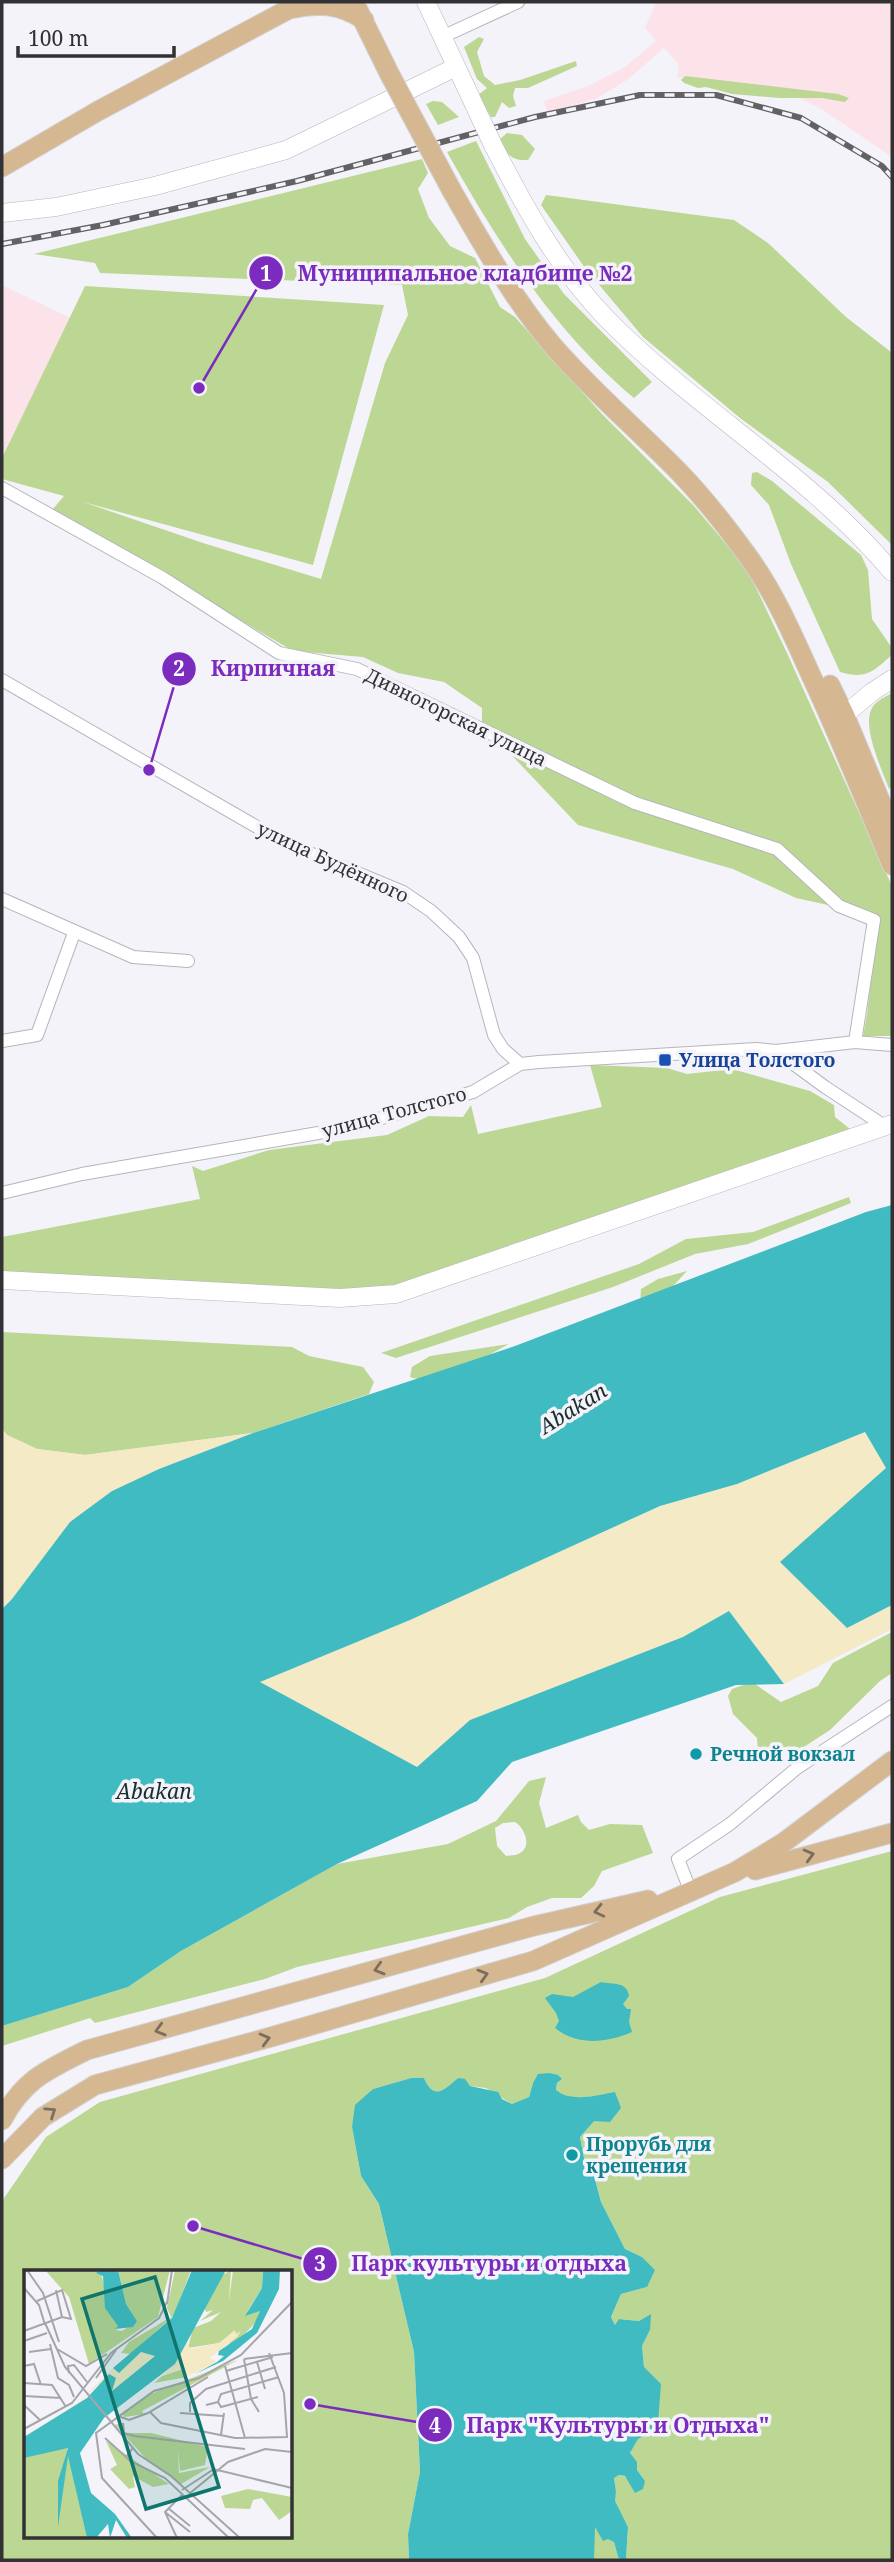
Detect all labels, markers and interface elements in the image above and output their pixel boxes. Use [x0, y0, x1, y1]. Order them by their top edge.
scale bar [18, 14, 173, 58]
text: 100 m [28, 24, 89, 52]
callout: Муниципальное кладбище №2 [249, 252, 647, 294]
text: 1 [260, 259, 272, 287]
text: Муниципальное кладбище №2 [298, 259, 632, 287]
callout: Кирпичная [162, 648, 350, 690]
text: 2 [173, 654, 185, 682]
text: Кирпичная [211, 654, 336, 682]
street label: Дивногорская улица [361, 662, 551, 772]
street label: улица Будённого [253, 815, 413, 909]
place label: Улица Толстого [679, 1047, 835, 1073]
marker: Улица Толстого [657, 1052, 673, 1068]
street label: улица Толстого [319, 1080, 469, 1144]
water label: Abakan [531, 1376, 612, 1441]
place label: Речной вокзал [710, 1741, 855, 1767]
marker: Речной вокзал [688, 1746, 704, 1762]
water label: Abakan [114, 1777, 192, 1805]
one-way arrow [803, 1848, 815, 1863]
one-way arrow [593, 1903, 605, 1917]
one-way arrow [373, 1960, 385, 1975]
one-way arrow [477, 1969, 489, 1984]
one-way arrow [154, 2021, 166, 2036]
one-way arrow [259, 2033, 271, 2047]
one-way arrow [44, 2107, 57, 2120]
place label: Прорубь для крещения [586, 2131, 712, 2179]
marker: Прорубь для крещения [564, 2147, 580, 2163]
callout: Парк культуры и отдыха [302, 2243, 641, 2285]
text: 3 [314, 2249, 326, 2277]
text: Парк культуры и отдыха [351, 2249, 627, 2277]
inset map [24, 2270, 292, 2538]
callout: Парк "Культуры и Отдыха" [418, 2404, 784, 2446]
text: 4 [429, 2411, 441, 2439]
text: Парк "Культуры и Отдыха" [467, 2411, 769, 2439]

